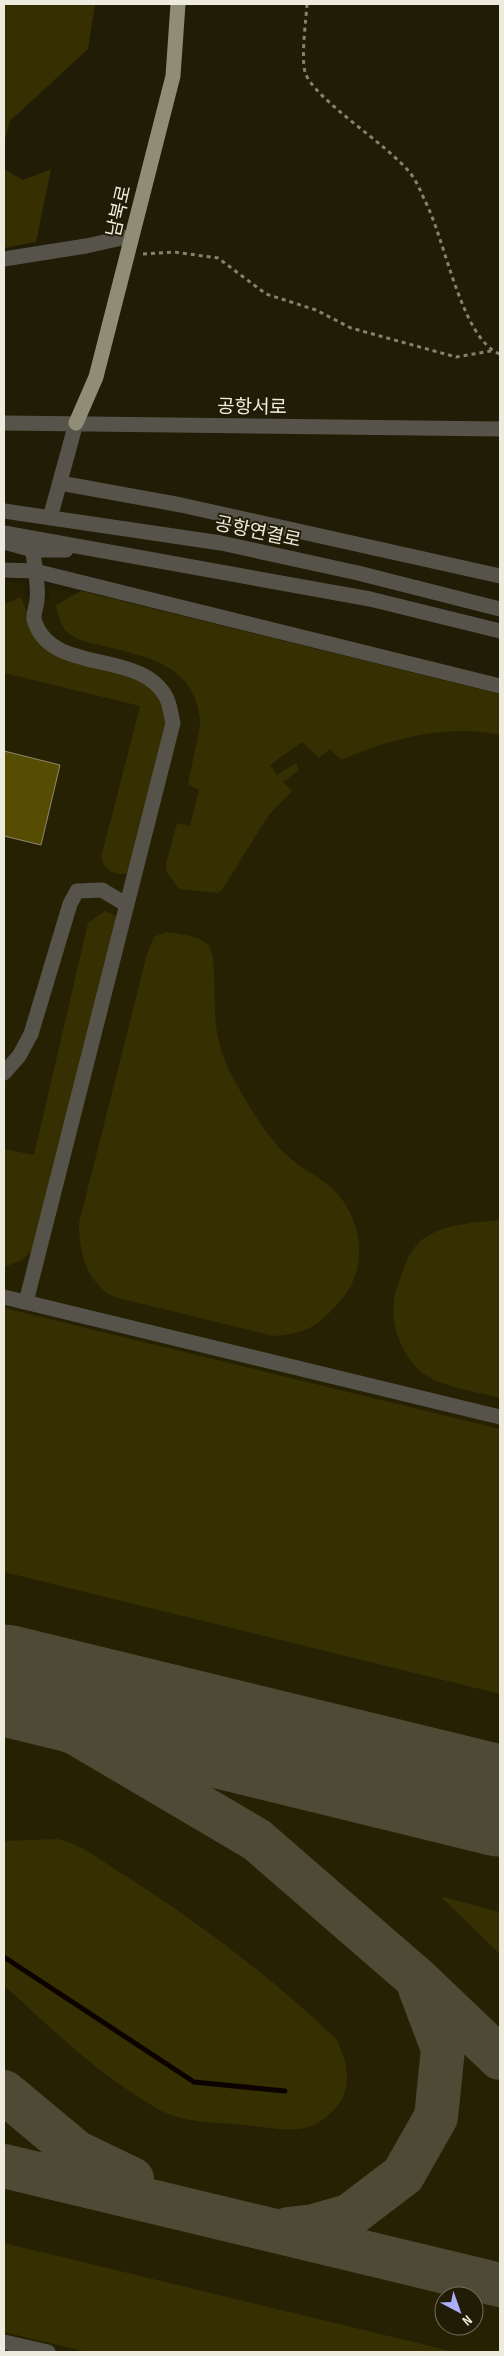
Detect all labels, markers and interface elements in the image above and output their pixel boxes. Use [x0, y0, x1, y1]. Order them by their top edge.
street label: 남북로 [102, 183, 137, 239]
street label: 공항서로 [217, 395, 287, 420]
street label: 공항연결로 [213, 512, 303, 553]
north arrow [434, 2286, 484, 2336]
text: N [459, 2312, 476, 2329]

